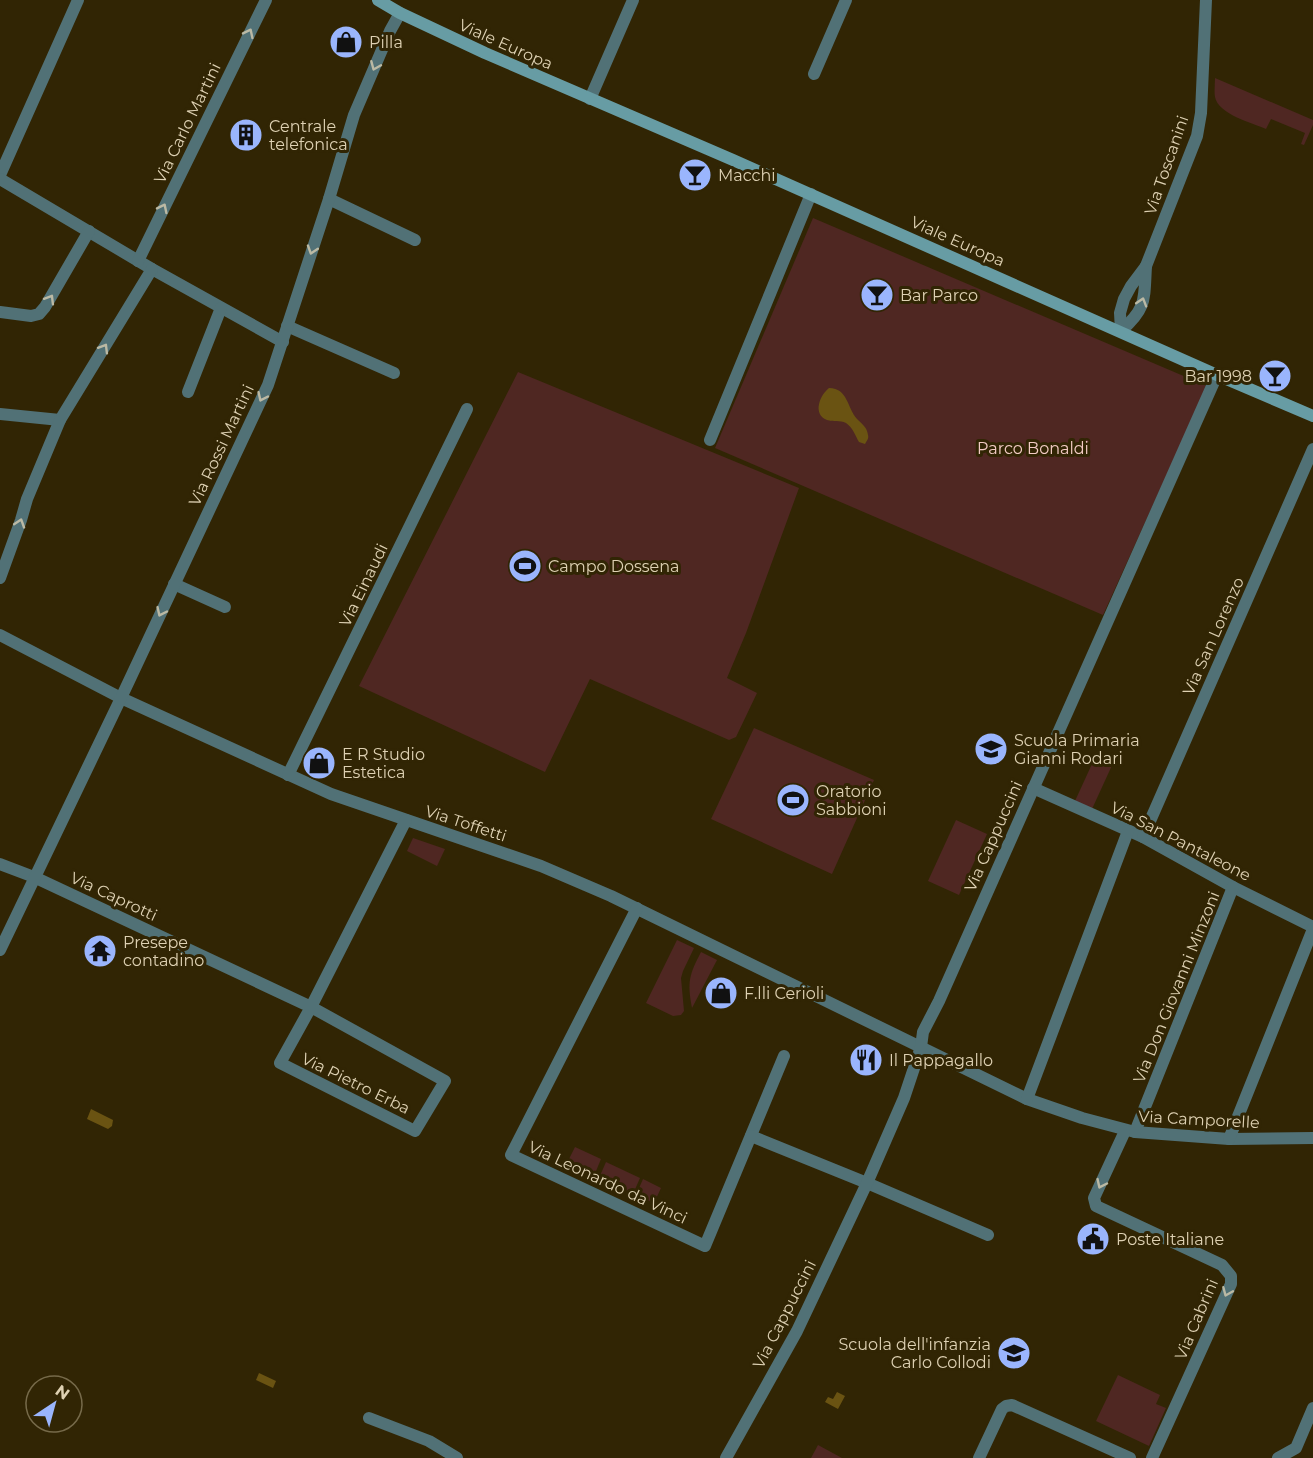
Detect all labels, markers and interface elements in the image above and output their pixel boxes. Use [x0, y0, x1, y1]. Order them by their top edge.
street label: Viale Europa [456, 15, 556, 74]
shop icon: Pilla [328, 24, 364, 60]
one-way arrow [242, 29, 254, 40]
place label: Pilla [369, 33, 403, 52]
street label: Via Carlo Martini [150, 60, 225, 187]
one-way arrow [370, 60, 382, 71]
street label: Via Toscanini [1141, 113, 1192, 217]
building icon: Centrale telefonica [228, 117, 264, 153]
place label: Centrale telefonica [269, 117, 348, 154]
bar icon: Macchi [677, 157, 713, 193]
place label: Macchi [718, 166, 776, 185]
one-way arrow [156, 204, 168, 215]
street label: Viale Europa [908, 212, 1008, 271]
one-way arrow [307, 244, 319, 255]
bar icon: Bar Parco [859, 277, 895, 313]
place label: Bar Parco [900, 286, 978, 305]
one-way arrow [42, 295, 54, 305]
one-way arrow [1135, 297, 1147, 308]
one-way arrow [96, 344, 108, 354]
bar icon: Bar 1998 [1257, 358, 1293, 394]
place label: Bar 1998 [1184, 367, 1252, 386]
street label: Via Rossi Martini [185, 381, 258, 509]
one-way arrow [258, 391, 270, 402]
park label: Parco Bonaldi [977, 439, 1089, 458]
one-way arrow [13, 518, 25, 529]
street label: Via Einaudi [335, 541, 392, 630]
sports icon: Campo Dossena [507, 548, 543, 584]
place label: Campo Dossena [548, 557, 680, 576]
street label: Via San Lorenzo [1179, 574, 1248, 698]
one-way arrow [157, 605, 169, 616]
school or university icon: Scuola Primaria Gianni Rodari [973, 731, 1009, 767]
place label: Scuola Primaria Gianni Rodari [1014, 731, 1140, 768]
shop icon: E R Studio Estetica [301, 745, 337, 781]
place label: E R Studio Estetica [342, 745, 425, 782]
street label: Via Cappuccini [961, 778, 1026, 894]
sports icon: Oratorio Sabbioni [775, 782, 811, 818]
place label: Oratorio Sabbioni [816, 782, 886, 819]
street label: Via San Pantaleone [1108, 798, 1254, 885]
street label: Via Toffetti [423, 801, 509, 846]
street label: Via Caprotti [67, 868, 160, 925]
street label: Via Don Giovanni Minzoni [1129, 889, 1224, 1086]
temple icon: Presepe contadino [82, 933, 118, 969]
place label: Presepe contadino [123, 933, 204, 970]
shop icon: F.lli Cerioli [703, 975, 739, 1011]
place label: F.lli Cerioli [744, 984, 824, 1003]
restaurant icon: Il Pappagallo [848, 1042, 884, 1078]
street label: Via Pietro Erba [298, 1049, 413, 1118]
place label: Il Pappagallo [889, 1051, 993, 1070]
street label: Via Camporelle [1138, 1107, 1260, 1132]
street label: Via Leonardo da Vinci [525, 1137, 690, 1228]
one-way arrow [1096, 1177, 1108, 1188]
public building icon: Poste Italiane [1075, 1221, 1111, 1257]
place label: Poste Italiane [1116, 1230, 1224, 1249]
street label: Via Cappuccini [749, 1257, 820, 1372]
street label: Via Cabrini [1171, 1276, 1222, 1363]
one-way arrow [1222, 1286, 1234, 1297]
place label: Scuola dell'infanzia Carlo Collodi [839, 1335, 991, 1372]
school or university icon: Scuola dell'infanzia Carlo Collodi [996, 1335, 1032, 1371]
north arrow [24, 1374, 84, 1434]
text: N [52, 1381, 73, 1404]

